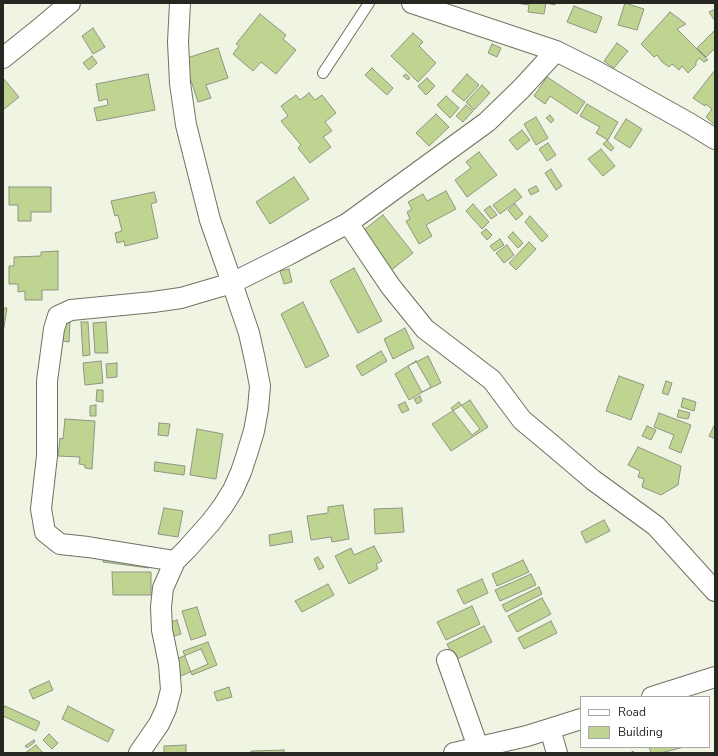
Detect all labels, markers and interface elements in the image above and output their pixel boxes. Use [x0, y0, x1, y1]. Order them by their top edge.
legend [580, 696, 710, 748]
text: Road [618, 704, 646, 720]
text: Building [618, 724, 663, 740]

